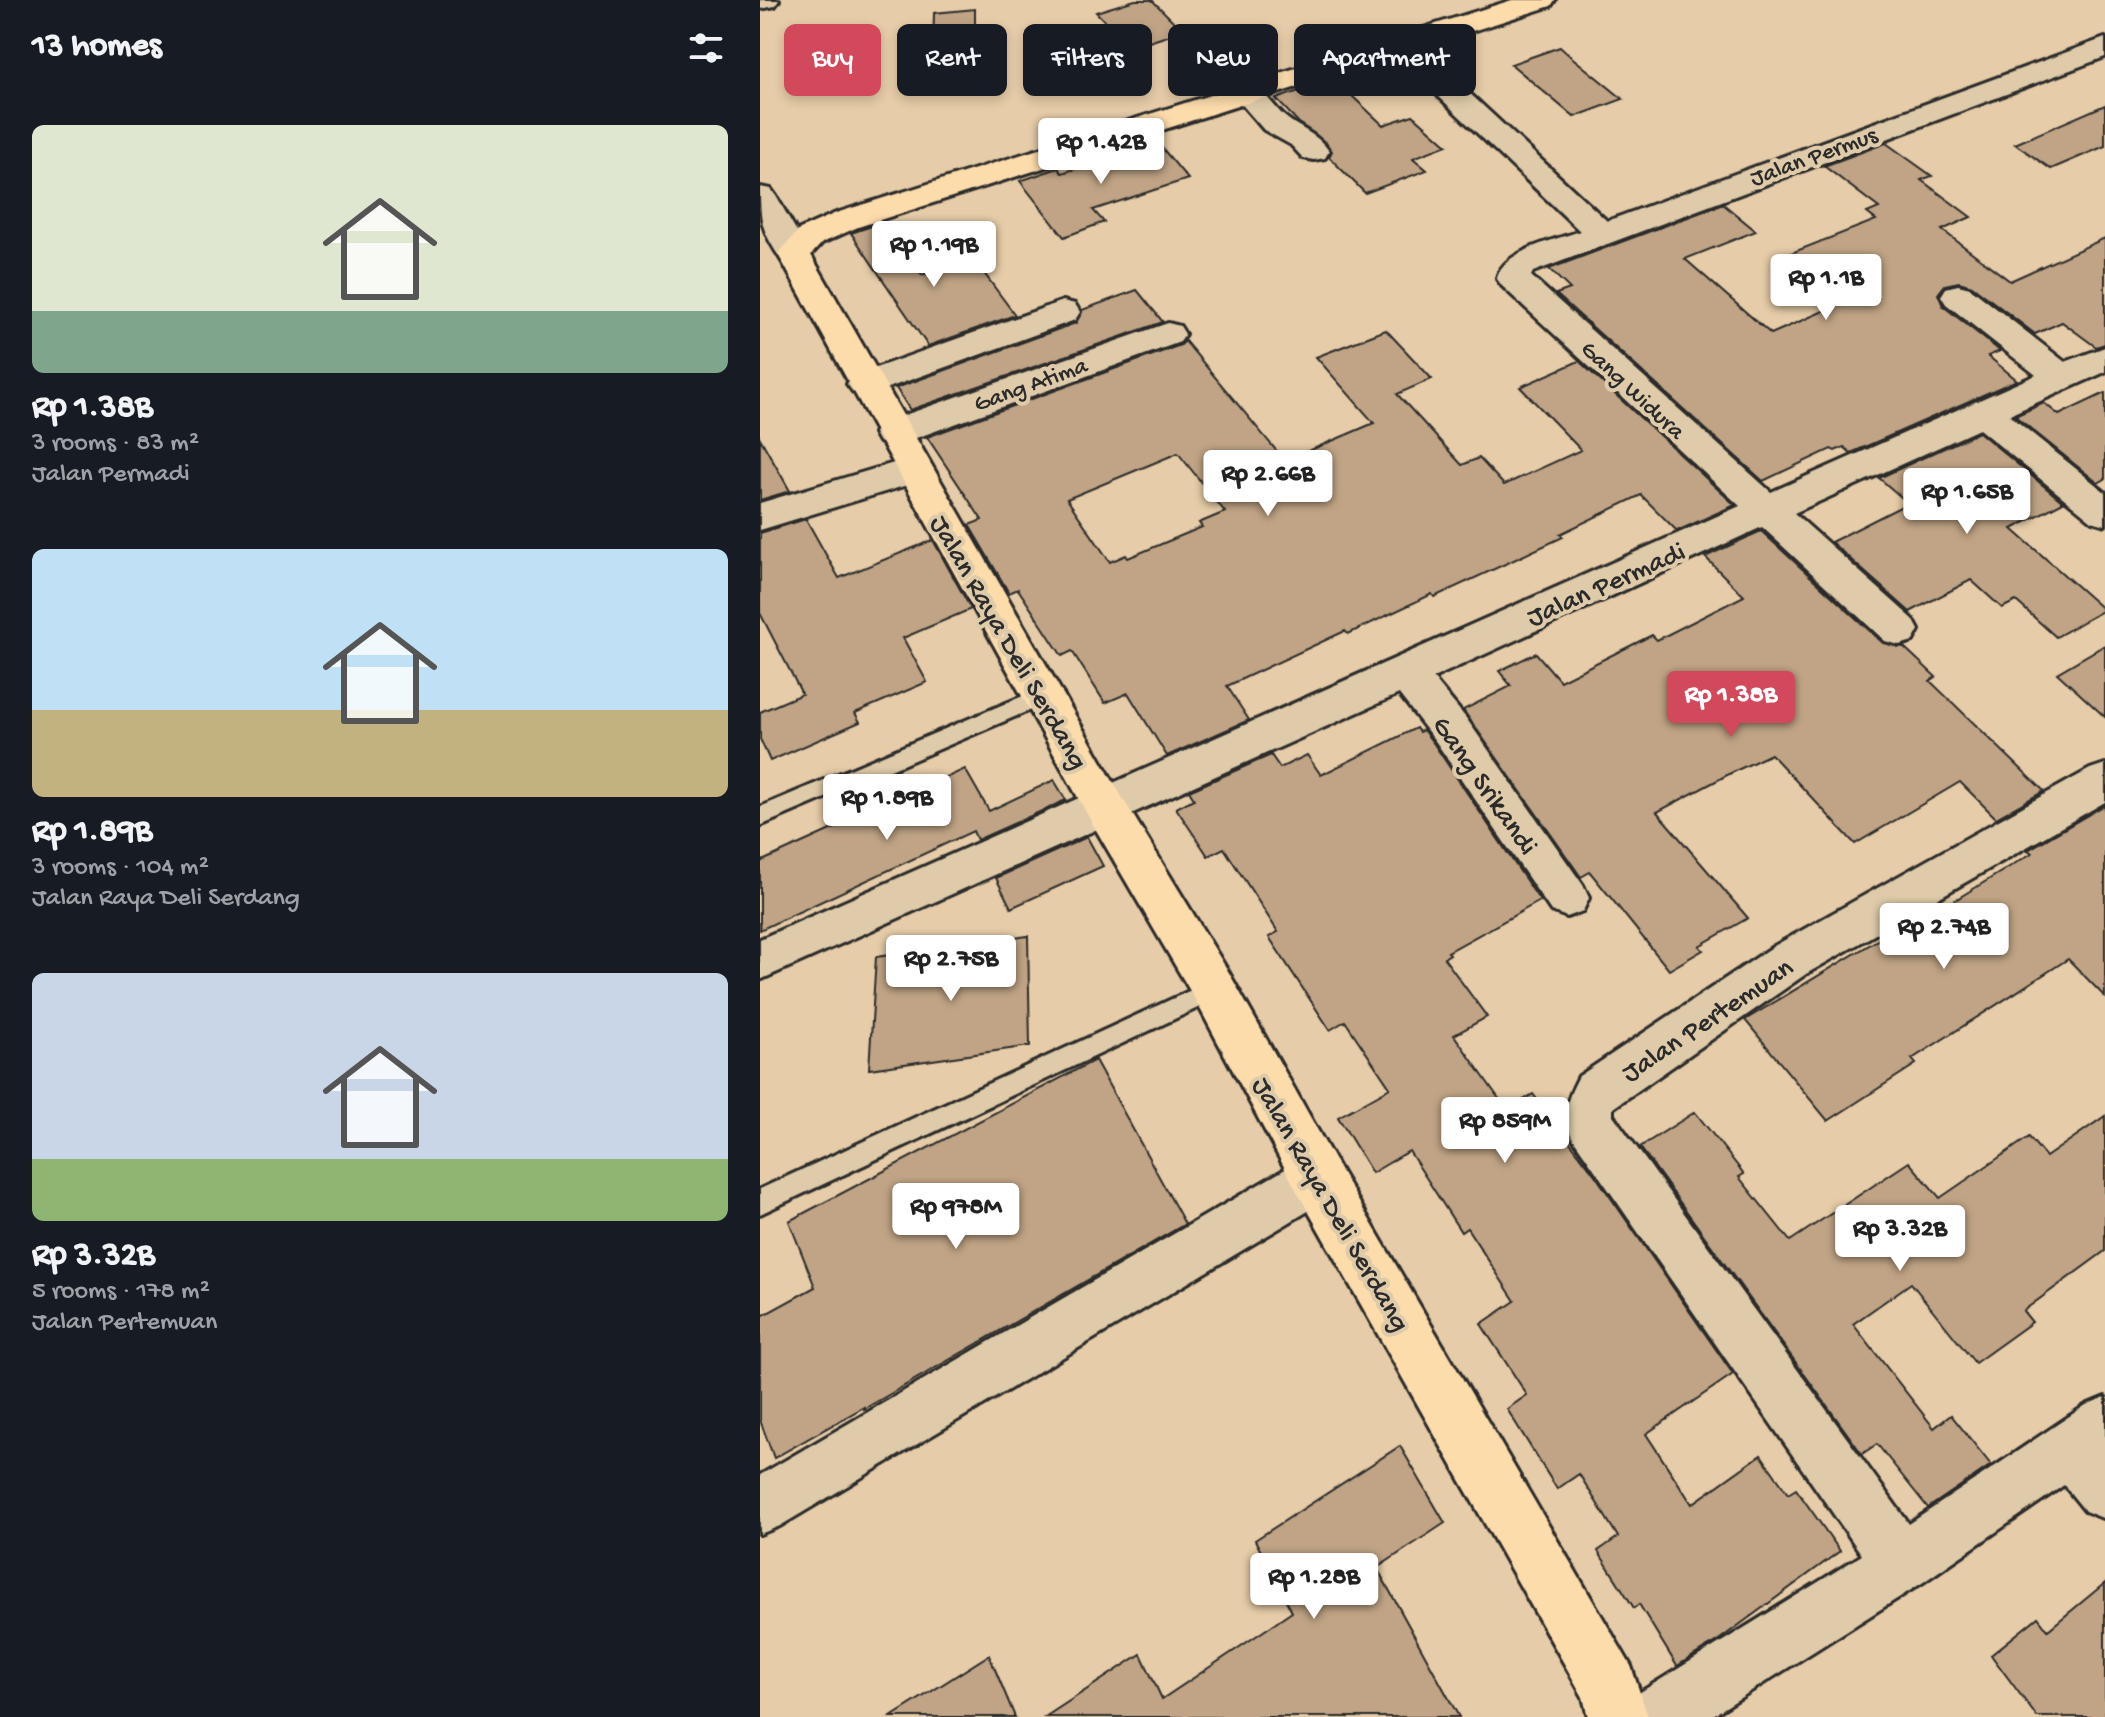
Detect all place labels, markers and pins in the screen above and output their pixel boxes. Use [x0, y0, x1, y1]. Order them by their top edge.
pin: Rp 1.42B [1018, 118, 1184, 186]
pin: Rp 1.19B [851, 221, 1017, 289]
pin: Rp 1.1B [1752, 254, 1900, 322]
pin: Rp 2.66B [1185, 450, 1351, 518]
pin: Rp 1.65B [1884, 468, 2050, 536]
pin: Rp 1.38B [1648, 671, 1814, 739]
pin: Rp 1.89B [804, 774, 970, 842]
pin: Rp 2.74B [1861, 903, 2027, 971]
pin: Rp 2.75B [868, 935, 1034, 1003]
pin: Rp 859M [1431, 1097, 1579, 1165]
pin: Rp 978M [882, 1183, 1030, 1251]
pin: Rp 3.32B [1817, 1205, 1983, 1273]
pin: Rp 1.28B [1231, 1553, 1397, 1621]

